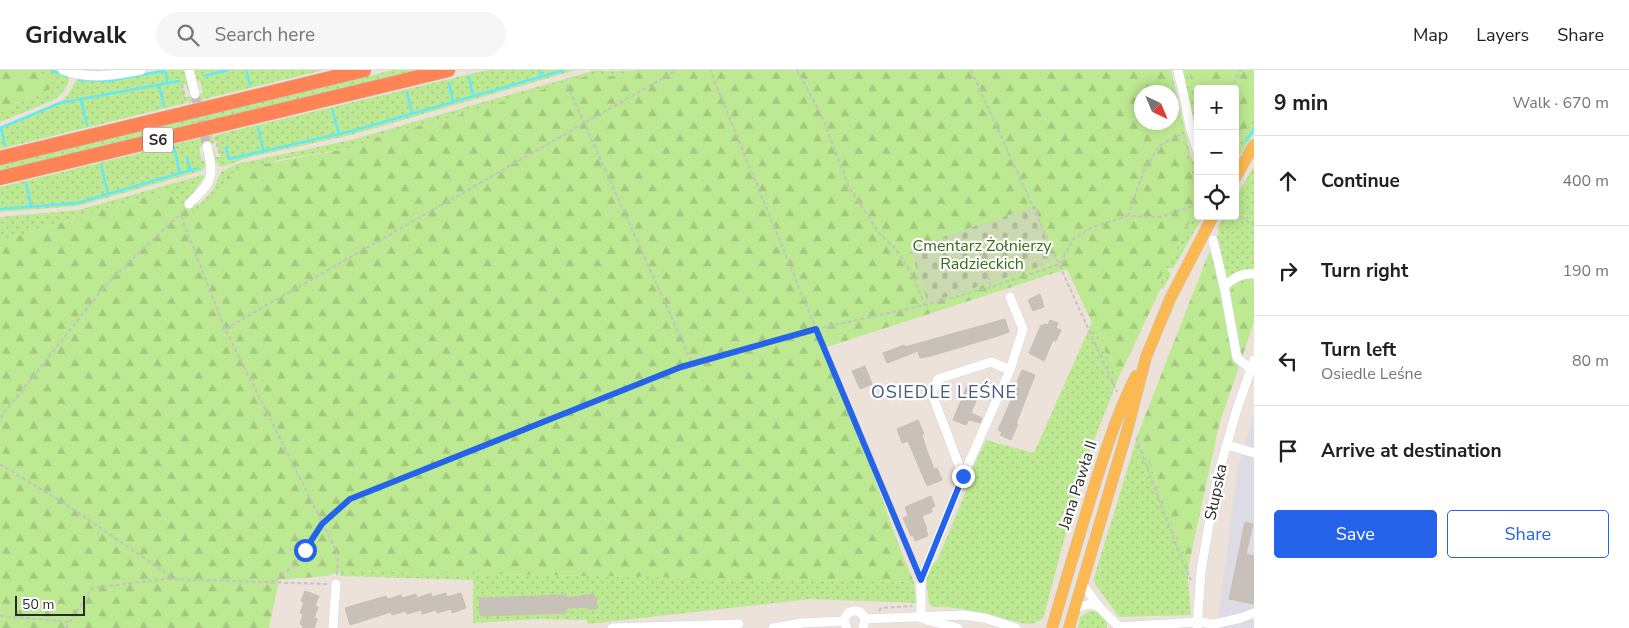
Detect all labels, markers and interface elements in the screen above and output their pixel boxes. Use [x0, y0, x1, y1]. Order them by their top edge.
search box [156, 12, 506, 57]
text: Gridwalk [25, 19, 126, 51]
icon: search [174, 21, 202, 49]
text: Search here [214, 22, 315, 48]
text: Map [1413, 23, 1448, 47]
text: Layers [1476, 23, 1529, 47]
text: Share [1557, 23, 1604, 47]
north arrow [1134, 85, 1179, 130]
map controls [1194, 85, 1239, 220]
button: + [1194, 85, 1239, 130]
text: 9 min [1274, 89, 1328, 117]
text: Walk · 670 m [1513, 92, 1609, 114]
road number: S6 [143, 128, 173, 152]
button: − [1194, 130, 1239, 175]
icon: ahead [1274, 167, 1302, 195]
text: Continue [1321, 168, 1400, 194]
text: 400 m [1562, 170, 1609, 192]
button: locate [1194, 175, 1239, 220]
park label: Cmentarz Żołnierzy Radzieckich [913, 235, 1052, 275]
icon: right [1274, 257, 1302, 285]
text: Turn right [1321, 258, 1408, 284]
text: 190 m [1562, 260, 1609, 282]
text: Turn left [1321, 337, 1396, 363]
icon: left [1274, 347, 1302, 375]
text: 80 m [1572, 350, 1609, 372]
text: Osiedle Leśne [1321, 363, 1422, 385]
district label: OSIEDLE LEŚNE [871, 380, 1017, 404]
icon: arrive [1274, 437, 1302, 465]
street label: Jana Pawła II [1053, 438, 1103, 533]
text: Arrive at destination [1321, 438, 1502, 464]
street label: Słupska [1199, 462, 1233, 522]
route end [952, 465, 975, 488]
button: Save [1274, 510, 1437, 558]
button: Share [1447, 510, 1609, 558]
route start [294, 539, 317, 562]
scale bar [15, 593, 85, 616]
text: 50 m [22, 595, 54, 614]

